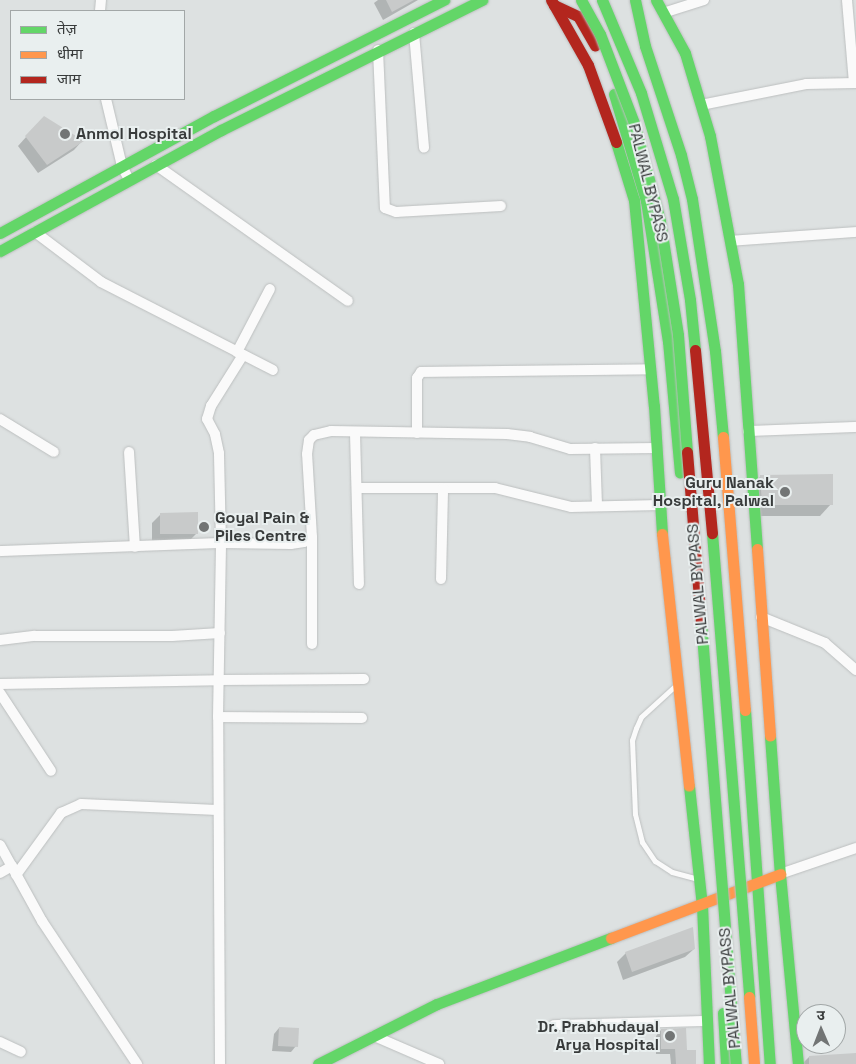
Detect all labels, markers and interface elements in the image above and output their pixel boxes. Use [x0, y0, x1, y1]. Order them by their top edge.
legend [10, 10, 185, 100]
text: तेज़ [57, 19, 77, 38]
text: धीमा [57, 44, 83, 63]
text: जाम [57, 69, 81, 88]
street label: PALWAL BYPASS [624, 122, 672, 244]
place label: Anmol Hospital [76, 124, 192, 144]
marker: Anmol Hospital [58, 127, 72, 141]
place label: Guru Nanak Hospital, Palwal [652, 473, 774, 511]
marker: Guru Nanak Hospital, Palwal [778, 485, 792, 499]
place label: Goyal Pain & Piles Centre [215, 508, 309, 546]
marker: Goyal Pain & Piles Centre [197, 520, 211, 534]
street label: PALWAL BYPASS [683, 522, 713, 646]
street label: PALWAL BYPASS [715, 926, 745, 1050]
north arrow [796, 1004, 846, 1054]
text: उ [816, 1006, 825, 1024]
place label: Dr. Prabhudayal Arya Hospital [537, 1017, 659, 1055]
marker: Dr. Prabhudayal Arya Hospital [663, 1029, 677, 1043]

